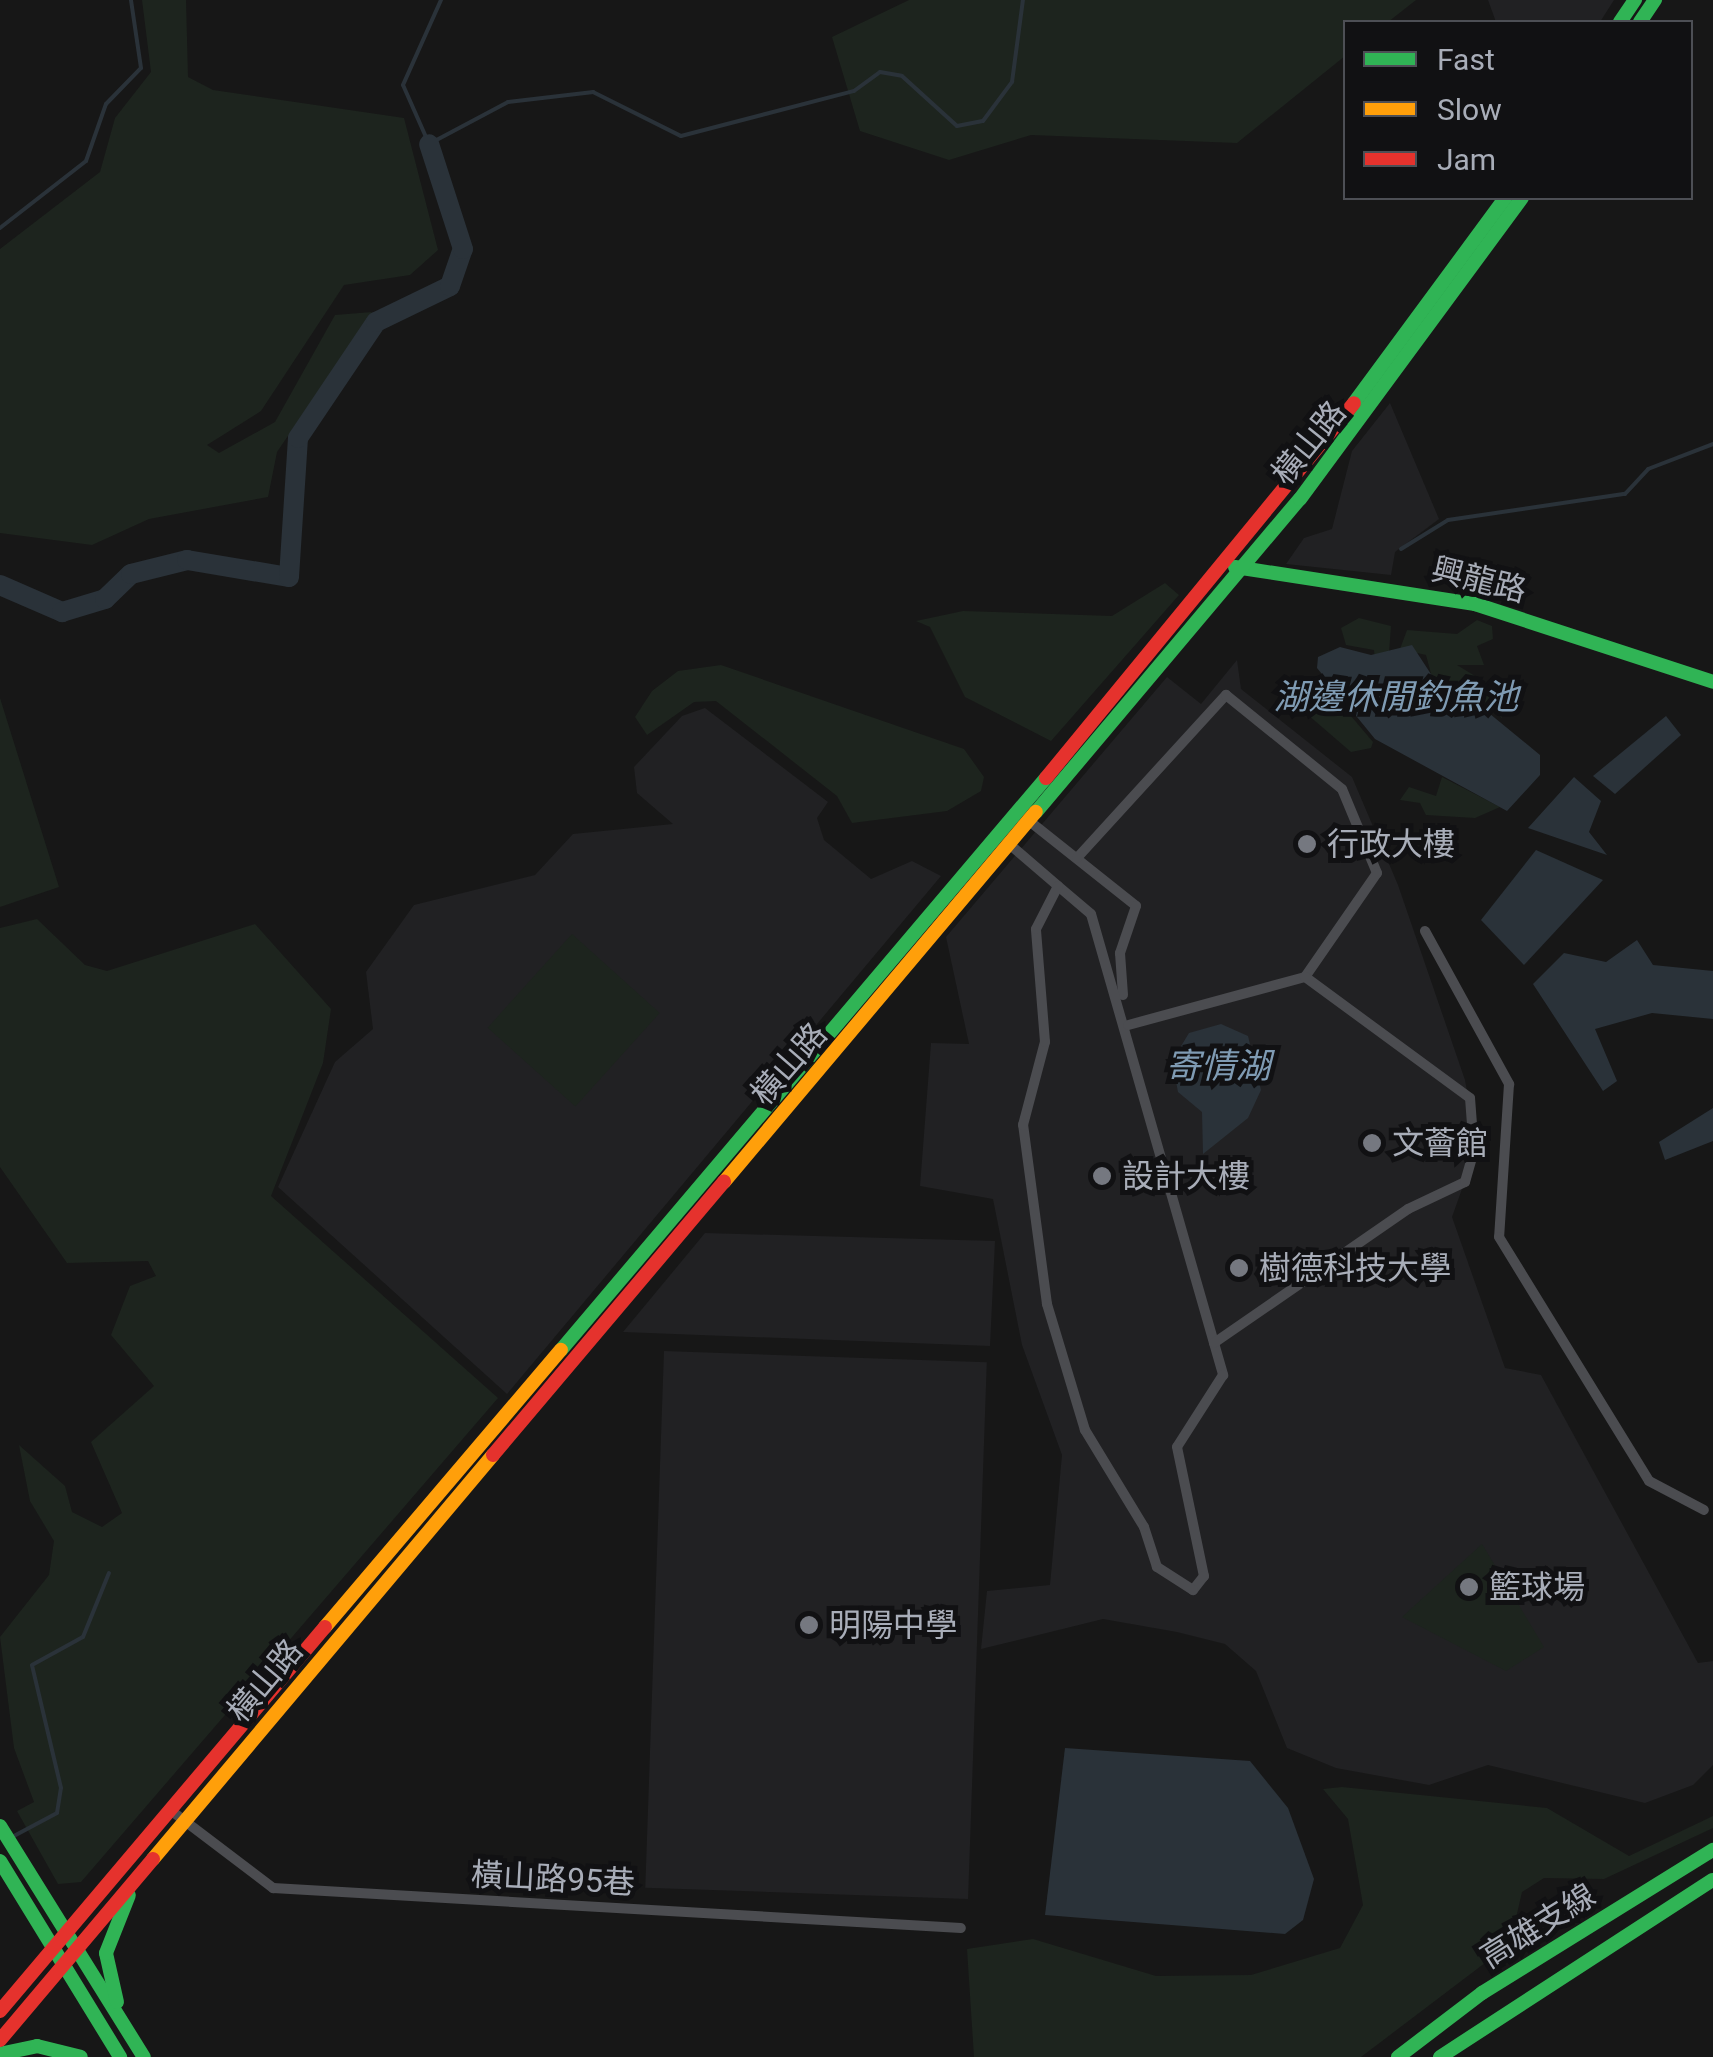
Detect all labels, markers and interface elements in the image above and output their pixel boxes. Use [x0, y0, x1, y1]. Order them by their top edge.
legend [1343, 20, 1693, 200]
text: Fast [1437, 42, 1495, 77]
text: Slow [1437, 92, 1502, 127]
text: Jam [1437, 142, 1496, 177]
street label: 橫山路 [1264, 394, 1354, 492]
street label: 興龍路 [1428, 550, 1530, 610]
water label: 湖邊休閒釣魚池 [1274, 677, 1518, 719]
place label: 行政大樓 [1327, 825, 1455, 863]
marker: 行政大樓 [1296, 833, 1318, 855]
street label: 橫山路 [743, 1015, 835, 1113]
water label: 寄情湖 [1166, 1046, 1270, 1088]
place label: 文薈館 [1392, 1124, 1488, 1162]
marker: 文薈館 [1361, 1132, 1383, 1154]
place label: 設計大樓 [1122, 1157, 1250, 1195]
marker: 設計大樓 [1091, 1165, 1113, 1187]
place label: 樹德科技大學 [1259, 1249, 1451, 1287]
marker: 樹德科技大學 [1228, 1257, 1250, 1279]
place label: 籃球場 [1489, 1568, 1585, 1606]
marker: 籃球場 [1458, 1576, 1480, 1598]
place label: 明陽中學 [829, 1606, 957, 1644]
marker: 明陽中學 [798, 1614, 820, 1636]
street label: 橫山路 [219, 1632, 311, 1730]
street label: 橫山路95巷 [470, 1856, 636, 1902]
street label: 高雄支線 [1474, 1876, 1602, 1976]

